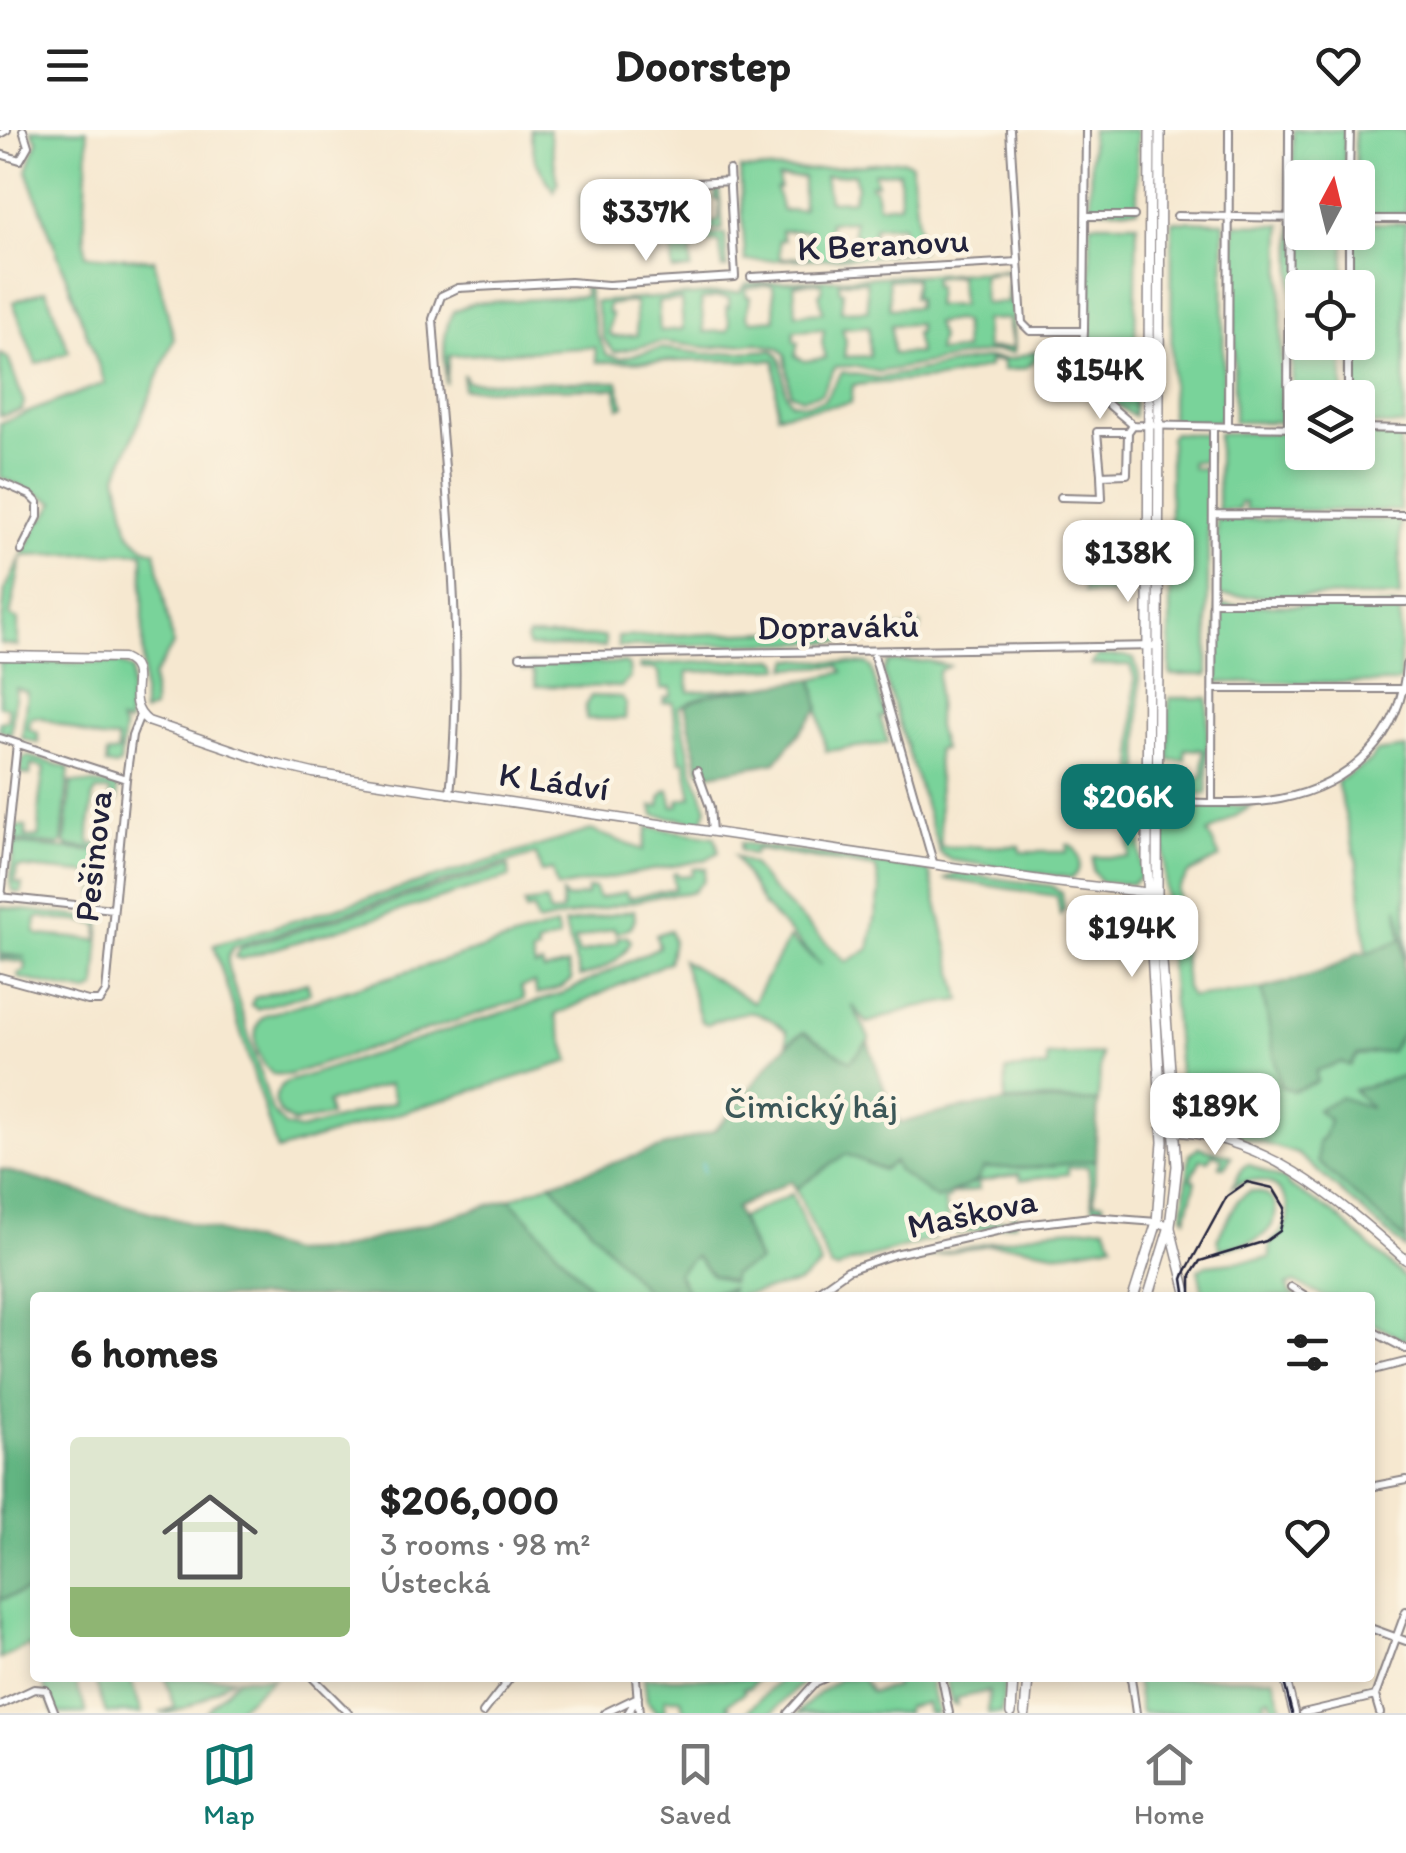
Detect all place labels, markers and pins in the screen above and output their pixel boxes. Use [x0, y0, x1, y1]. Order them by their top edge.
pin: $337K [576, 179, 716, 264]
pin: $154K [1030, 337, 1170, 422]
pin: $138K [1058, 520, 1198, 605]
pin: $206K [1058, 764, 1198, 849]
pin: $194K [1062, 895, 1202, 980]
pin: $189K [1145, 1073, 1285, 1158]

